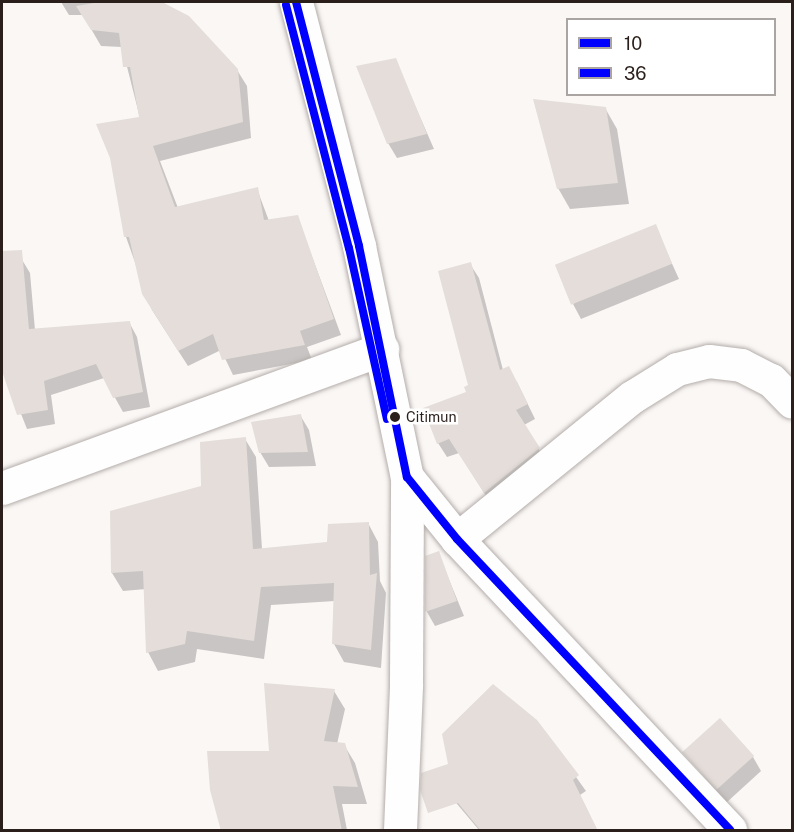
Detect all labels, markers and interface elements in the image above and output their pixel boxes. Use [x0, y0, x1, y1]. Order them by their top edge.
legend [566, 18, 776, 96]
text: 10 [624, 33, 642, 54]
text: 36 [624, 63, 646, 84]
place label: Citimun [406, 409, 457, 425]
marker: Citimun [389, 411, 401, 423]

